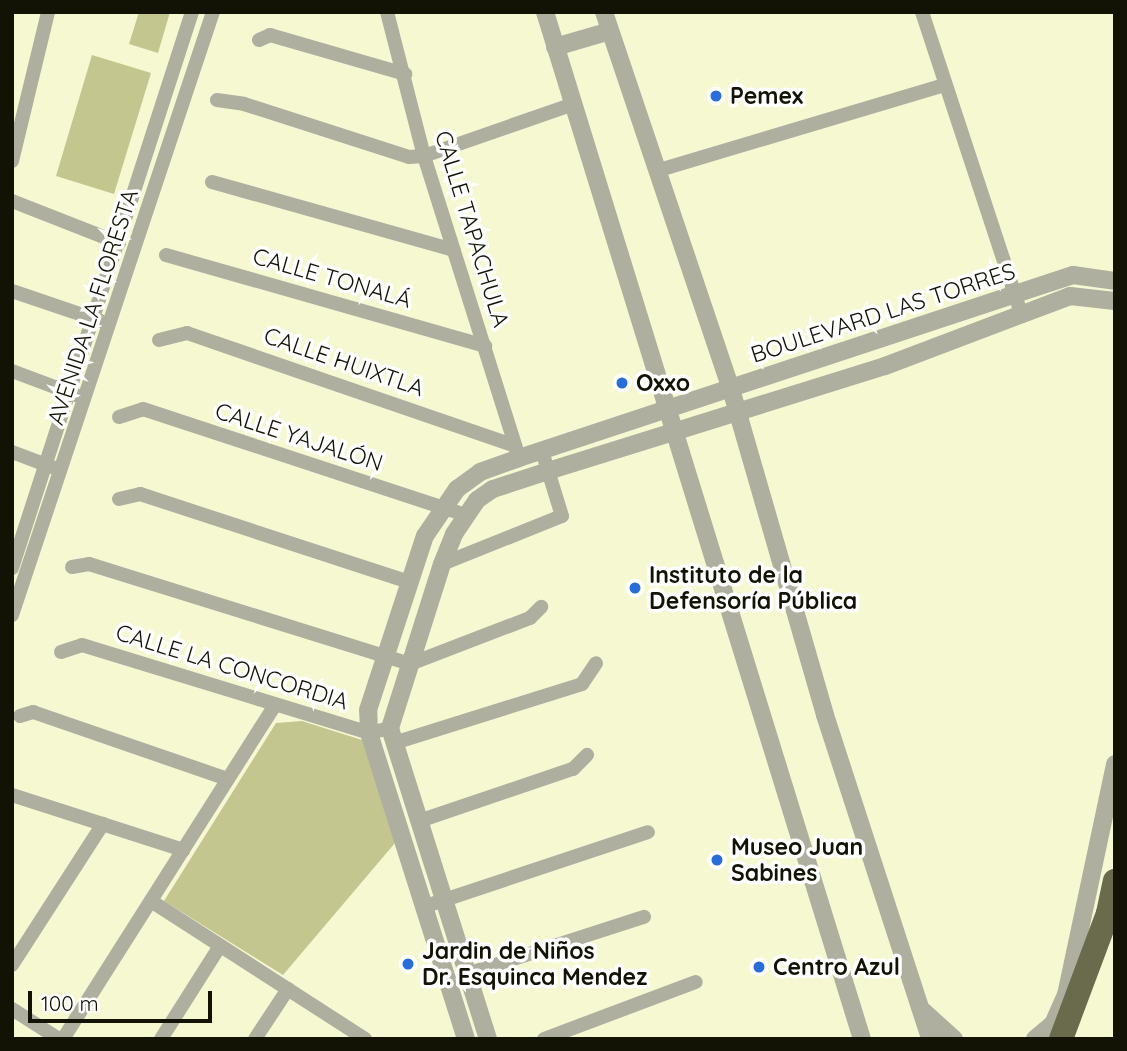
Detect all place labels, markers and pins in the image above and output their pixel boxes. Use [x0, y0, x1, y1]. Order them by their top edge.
place label: Pemex [730, 82, 803, 110]
marker: Pemex [708, 88, 724, 104]
place label: Oxxo [636, 369, 690, 397]
marker: Oxxo [614, 375, 630, 391]
place label: Instituto de la Defensoría Pública [649, 561, 857, 615]
marker: Instituto de la Defensoría Pública [627, 580, 643, 596]
place label: Museo Juan Sabines [731, 833, 863, 887]
marker: Museo Juan Sabines [709, 852, 725, 868]
place label: Jardin de Niños Dr. Esquinca Mendez [422, 937, 647, 991]
place label: Centro Azul [773, 953, 900, 981]
marker: Jardin de Niños Dr. Esquinca Mendez [400, 956, 416, 972]
marker: Centro Azul [751, 959, 767, 975]

